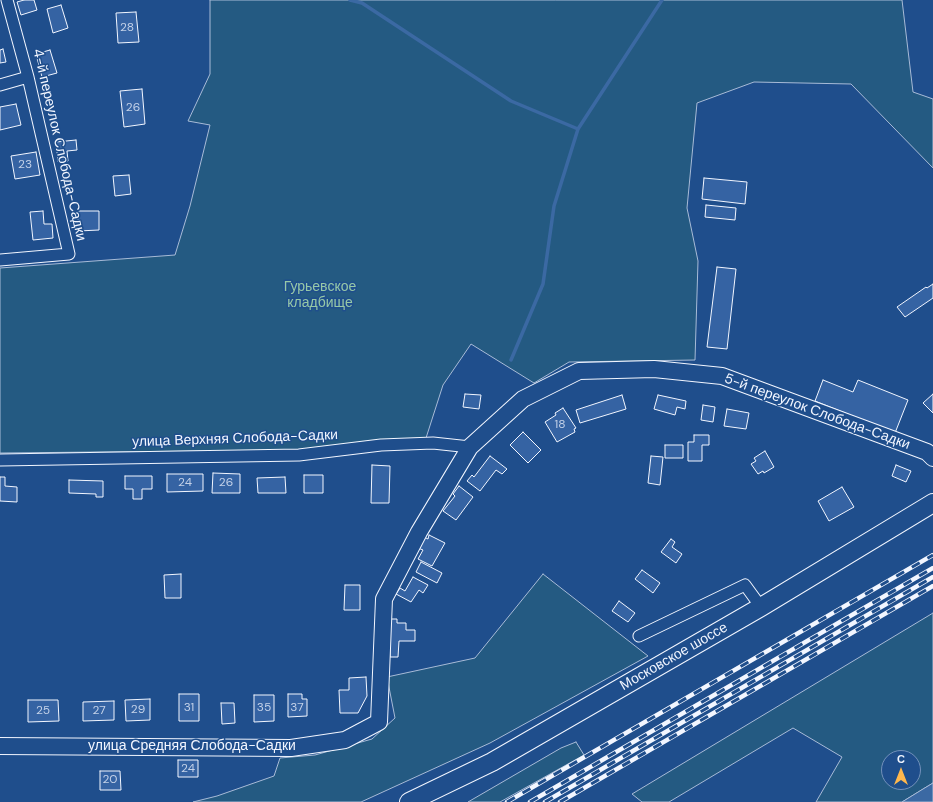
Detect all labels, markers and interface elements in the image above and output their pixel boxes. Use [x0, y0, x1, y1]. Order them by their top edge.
house number: 28 [120, 21, 134, 35]
street label: 4-й переулок Слобода-Садки [29, 47, 89, 243]
house number: 26 [126, 101, 140, 115]
house number: 23 [18, 158, 32, 172]
park label: Гурьевское кладбище [284, 279, 356, 312]
street label: 5-й переулок Слобода-Садки [722, 371, 912, 453]
house number: 18 [554, 418, 566, 432]
street label: улица Верхняя Слобода-Садки [132, 427, 338, 451]
house number: 24 [178, 476, 192, 490]
house number: 26 [219, 476, 233, 490]
street label: Московское шоссе [617, 619, 731, 695]
house number: 31 [184, 701, 194, 715]
house number: 35 [257, 701, 271, 715]
house number: 37 [290, 701, 304, 715]
house number: 29 [131, 703, 145, 717]
house number: 25 [36, 704, 50, 718]
house number: 27 [92, 704, 106, 718]
street label: улица Средняя Слобода-Садки [88, 738, 296, 754]
north arrow [881, 750, 921, 790]
text: С [897, 752, 905, 766]
house number: 24 [181, 762, 195, 776]
house number: 20 [103, 773, 117, 787]

